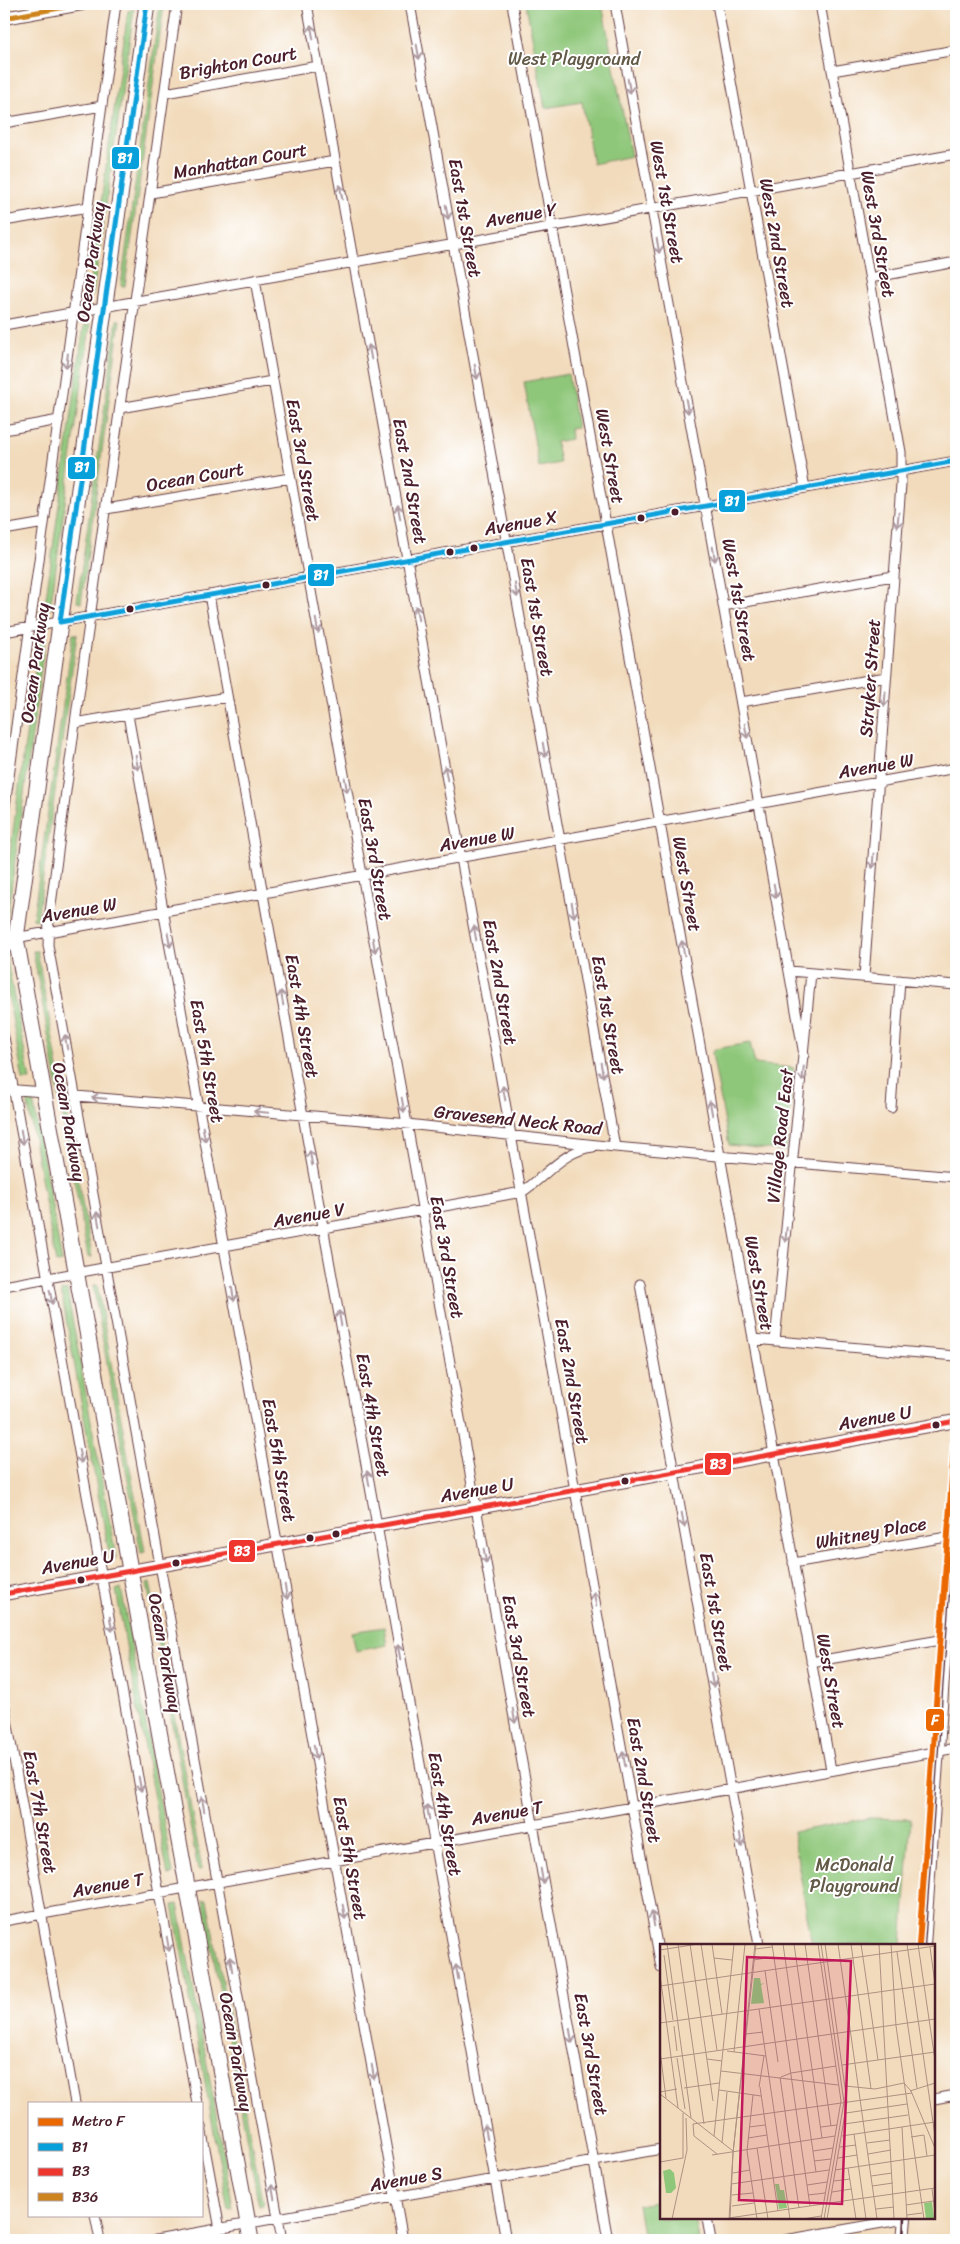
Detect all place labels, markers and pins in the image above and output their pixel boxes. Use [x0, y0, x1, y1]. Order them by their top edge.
unlabelled marker [670, 507, 680, 517]
unlabelled marker [636, 513, 646, 523]
unlabelled marker [469, 543, 479, 553]
unlabelled marker [445, 547, 455, 557]
unlabelled marker [261, 580, 271, 590]
unlabelled marker [125, 604, 135, 614]
unlabelled marker [931, 1420, 941, 1430]
unlabelled marker [620, 1476, 630, 1486]
unlabelled marker [331, 1529, 341, 1539]
unlabelled marker [305, 1533, 315, 1543]
unlabelled marker [171, 1558, 181, 1568]
unlabelled marker [76, 1575, 86, 1585]

